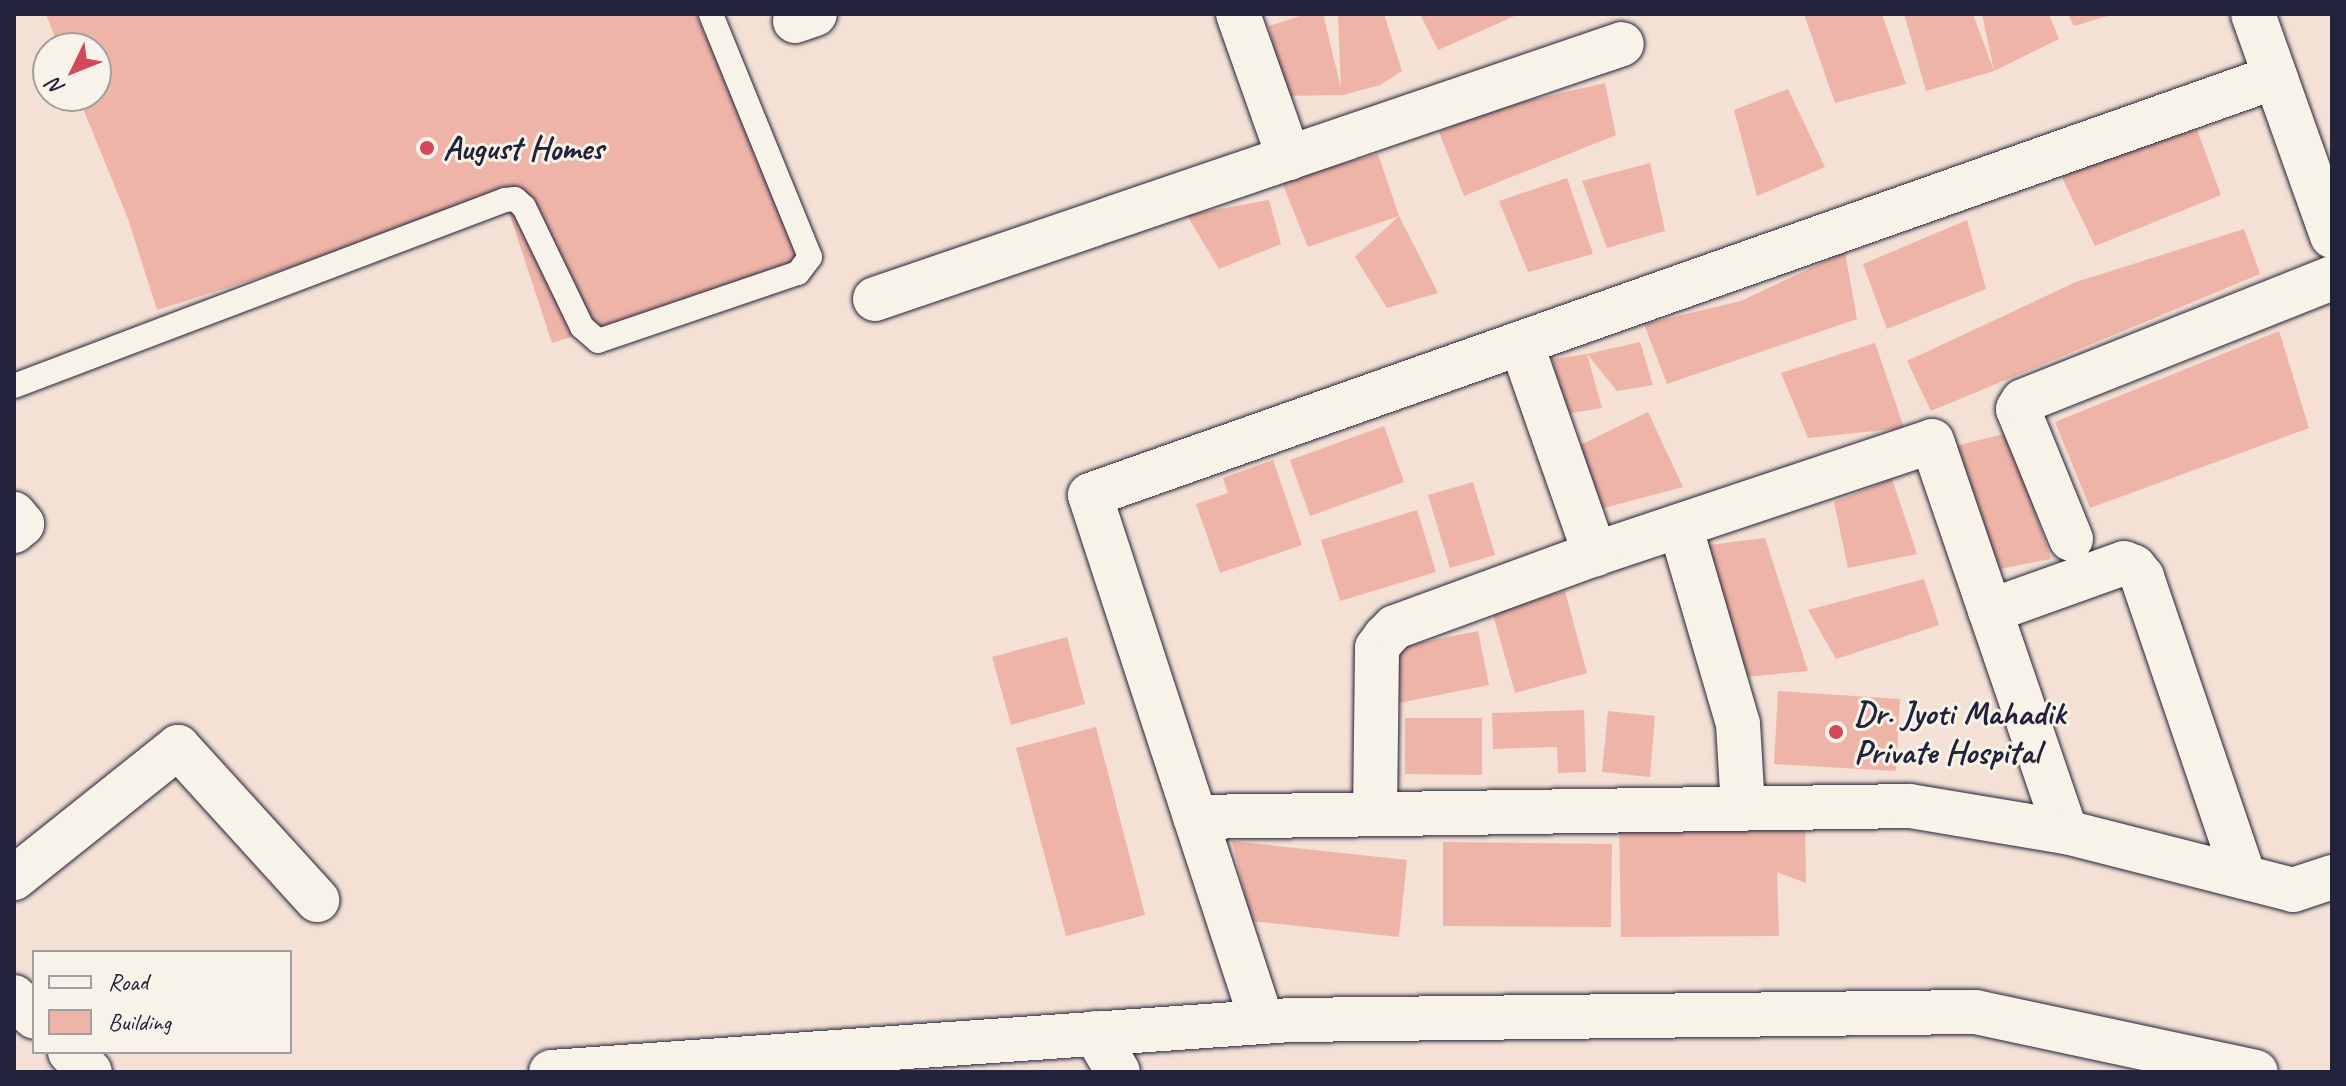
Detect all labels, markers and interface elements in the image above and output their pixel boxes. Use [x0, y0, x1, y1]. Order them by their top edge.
north arrow [32, 32, 112, 112]
text: N [41, 72, 71, 102]
place label: August Homes [443, 128, 603, 168]
marker: August Homes [418, 139, 436, 157]
place label: Dr. Jyoti Mahadik Private Hospital [1854, 692, 2065, 772]
marker: Dr. Jyoti Mahadik Private Hospital [1825, 721, 1847, 743]
legend [32, 950, 292, 1054]
text: Road [108, 967, 148, 997]
text: Building [108, 1007, 171, 1037]

